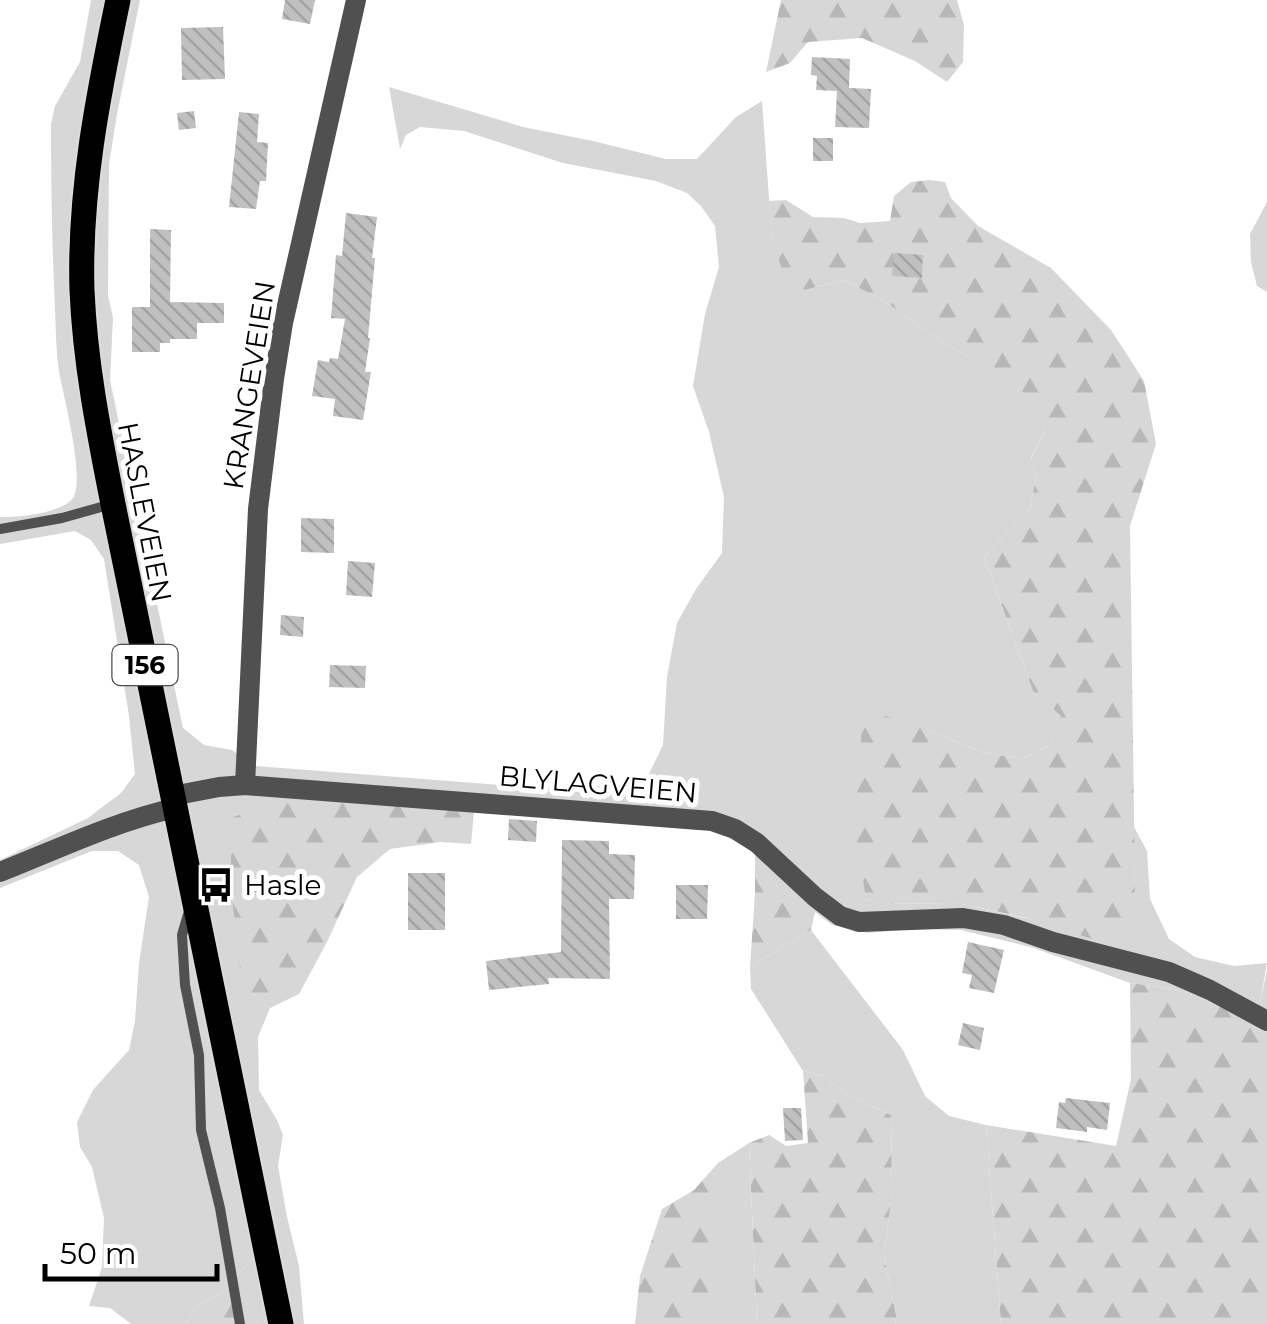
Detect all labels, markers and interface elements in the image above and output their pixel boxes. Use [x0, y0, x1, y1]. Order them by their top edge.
street label: KRANGEVEIEN [216, 278, 282, 492]
street label: HASLEVEIEN [111, 419, 179, 605]
road number: 156 [112, 645, 178, 685]
street label: BLYLAGVEIEN [498, 758, 698, 810]
bus stop icon: Hasle [197, 866, 235, 904]
place label: Hasle [244, 868, 321, 902]
scale bar [45, 1219, 218, 1281]
text: 50 m [60, 1235, 137, 1272]

